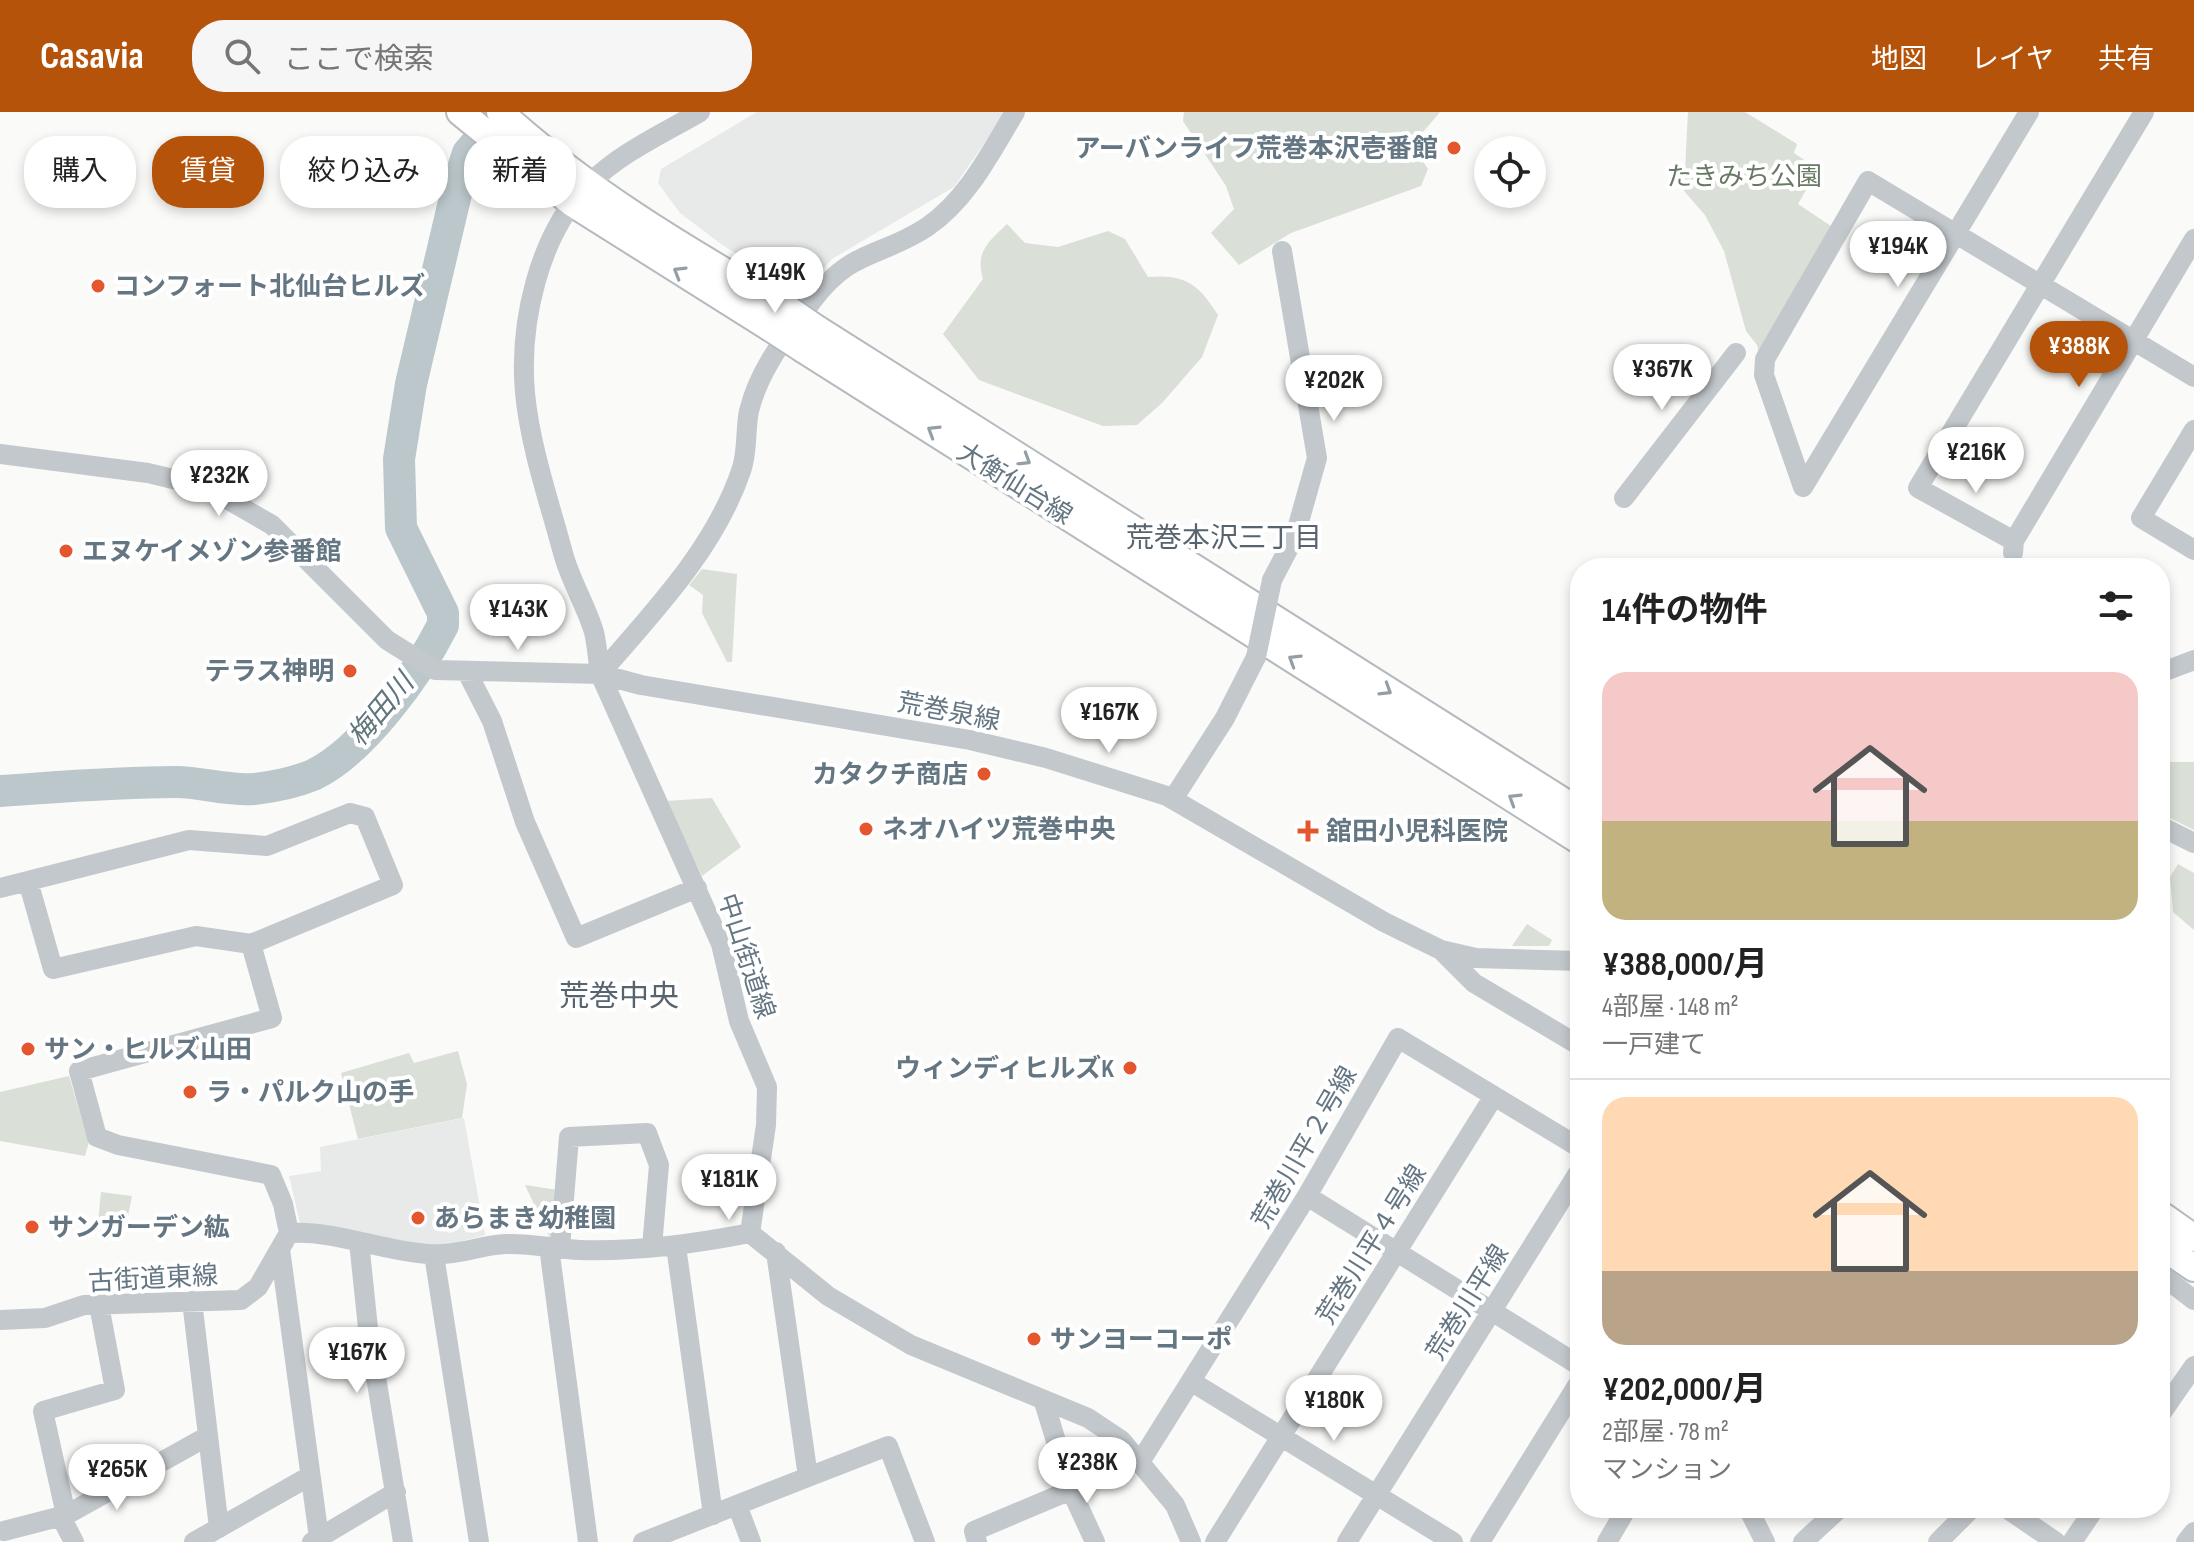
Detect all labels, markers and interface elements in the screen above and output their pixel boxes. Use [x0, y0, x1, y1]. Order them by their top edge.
search box [192, 20, 752, 92]
text: Casavia [40, 34, 144, 79]
icon: search [220, 34, 264, 78]
text: ここで検索 [284, 42, 434, 78]
text: 地図 [1871, 43, 1927, 76]
text: レイヤ [1971, 43, 2054, 76]
text: 共有 [2098, 43, 2154, 76]
place label: アーバンライフ荒巻本沢壱番館 [1075, 134, 1438, 165]
chip: 購入 [24, 136, 136, 208]
chip: 賃貸 [152, 136, 264, 208]
chip: 絞り込み [280, 136, 448, 208]
chip: 新着 [464, 136, 576, 208]
map controls [1474, 136, 1546, 208]
button: locate [1474, 136, 1546, 208]
marker: アーバンライフ荒巻本沢壱番館 [1445, 139, 1463, 157]
park label: たきみち公園 [1666, 162, 1822, 193]
pin: ¥194K [1842, 221, 1954, 289]
text: ¥194K [1868, 231, 1928, 262]
pin: ¥149K [719, 247, 831, 315]
text: ¥149K [744, 257, 806, 288]
one-way arrow [673, 266, 688, 281]
place label: コンフォート北仙台ヒルズ [114, 272, 425, 303]
marker: コンフォート北仙台ヒルズ [89, 277, 107, 295]
pin: ¥388K [2023, 321, 2135, 389]
text: ¥388K [2048, 331, 2110, 362]
pin: ¥367K [1606, 344, 1718, 412]
text: ¥367K [1631, 354, 1693, 385]
pin: ¥202K [1278, 355, 1390, 423]
text: ¥202K [1303, 365, 1365, 396]
one-way arrow [927, 425, 942, 440]
pin: ¥216K [1920, 427, 2032, 495]
street label: 大衡仙台線 [951, 437, 1078, 532]
text: ¥216K [1946, 437, 2006, 468]
pin: ¥232K [163, 450, 275, 518]
one-way arrow [1016, 451, 1031, 466]
text: ¥232K [189, 460, 249, 491]
district label: 荒巻本沢三丁目 [1126, 522, 1322, 555]
place label: エヌケイメゾン参番館 [82, 537, 341, 568]
marker: エヌケイメゾン参番館 [57, 542, 75, 560]
pin: ¥143K [462, 584, 574, 652]
icon: filters [2094, 584, 2138, 628]
text: 14件の物件 [1602, 590, 1767, 631]
text: ¥143K [488, 594, 548, 625]
one-way arrow [1289, 654, 1303, 669]
place label: テラス神明 [205, 657, 334, 688]
marker: テラス神明 [341, 662, 359, 680]
water label: 梅田川 [342, 665, 423, 753]
one-way arrow [1377, 680, 1392, 695]
street label: 荒巻泉線 [895, 687, 1003, 738]
pin: ¥167K [1053, 687, 1165, 755]
text: ¥167K [1079, 697, 1139, 728]
icon: home [1798, 724, 1942, 868]
place label: カタクチ商店 [812, 760, 968, 791]
marker: カタクチ商店 [975, 765, 993, 783]
one-way arrow [1508, 794, 1523, 809]
place label: ネオハイツ荒巻中央 [882, 815, 1115, 846]
place label: 舘田小児科医院 [1326, 817, 1508, 848]
marker: ネオハイツ荒巻中央 [857, 820, 875, 838]
marker: 舘田小児科医院 [1297, 820, 1319, 842]
street label: 中山街道線 [711, 890, 780, 1023]
text: ¥388,000/月 [1602, 944, 1768, 985]
district label: 荒巻中央 [559, 979, 679, 1015]
text: 4部屋 · 148 m² [1602, 992, 1739, 1023]
text: 一戸建て [1602, 1030, 1706, 1061]
place label: サン・ヒルズ山田 [44, 1035, 252, 1066]
marker: サン・ヒルズ山田 [19, 1040, 37, 1058]
place label: ウィンディヒルズK [895, 1054, 1114, 1085]
marker: ウィンディヒルズK [1121, 1059, 1139, 1077]
street label: 荒巻川平２号線 [1246, 1061, 1364, 1234]
place label: ラ・パルク山の手 [206, 1078, 414, 1109]
marker: ラ・パルク山の手 [181, 1083, 199, 1101]
icon: home [1798, 1149, 1942, 1293]
pin: ¥181K [673, 1154, 785, 1222]
street label: 荒巻川平４号線 [1311, 1159, 1434, 1330]
text: ¥181K [699, 1164, 759, 1195]
place label: あらまき幼稚園 [434, 1204, 616, 1235]
marker: あらまき幼稚園 [409, 1209, 427, 1227]
place label: サンガーデン紘 [48, 1213, 230, 1244]
marker: サンガーデン紘 [23, 1218, 41, 1236]
street label: 荒巻川平線 [1421, 1239, 1516, 1366]
street label: 古街道東線 [87, 1261, 219, 1298]
place label: サンヨーコーポ [1050, 1325, 1232, 1356]
pin: ¥167K [301, 1327, 413, 1395]
marker: サンヨーコーポ [1025, 1330, 1043, 1348]
text: ¥167K [327, 1337, 387, 1368]
text: ¥202,000/月 [1602, 1369, 1767, 1410]
pin: ¥180K [1278, 1375, 1390, 1443]
text: ¥180K [1303, 1385, 1365, 1416]
text: 2部屋 · 78 m² [1602, 1417, 1729, 1448]
pin: ¥238K [1031, 1437, 1143, 1505]
pin: ¥265K [61, 1444, 173, 1512]
text: ¥238K [1056, 1447, 1118, 1478]
text: ¥265K [86, 1454, 148, 1485]
text: マンション [1602, 1455, 1732, 1486]

